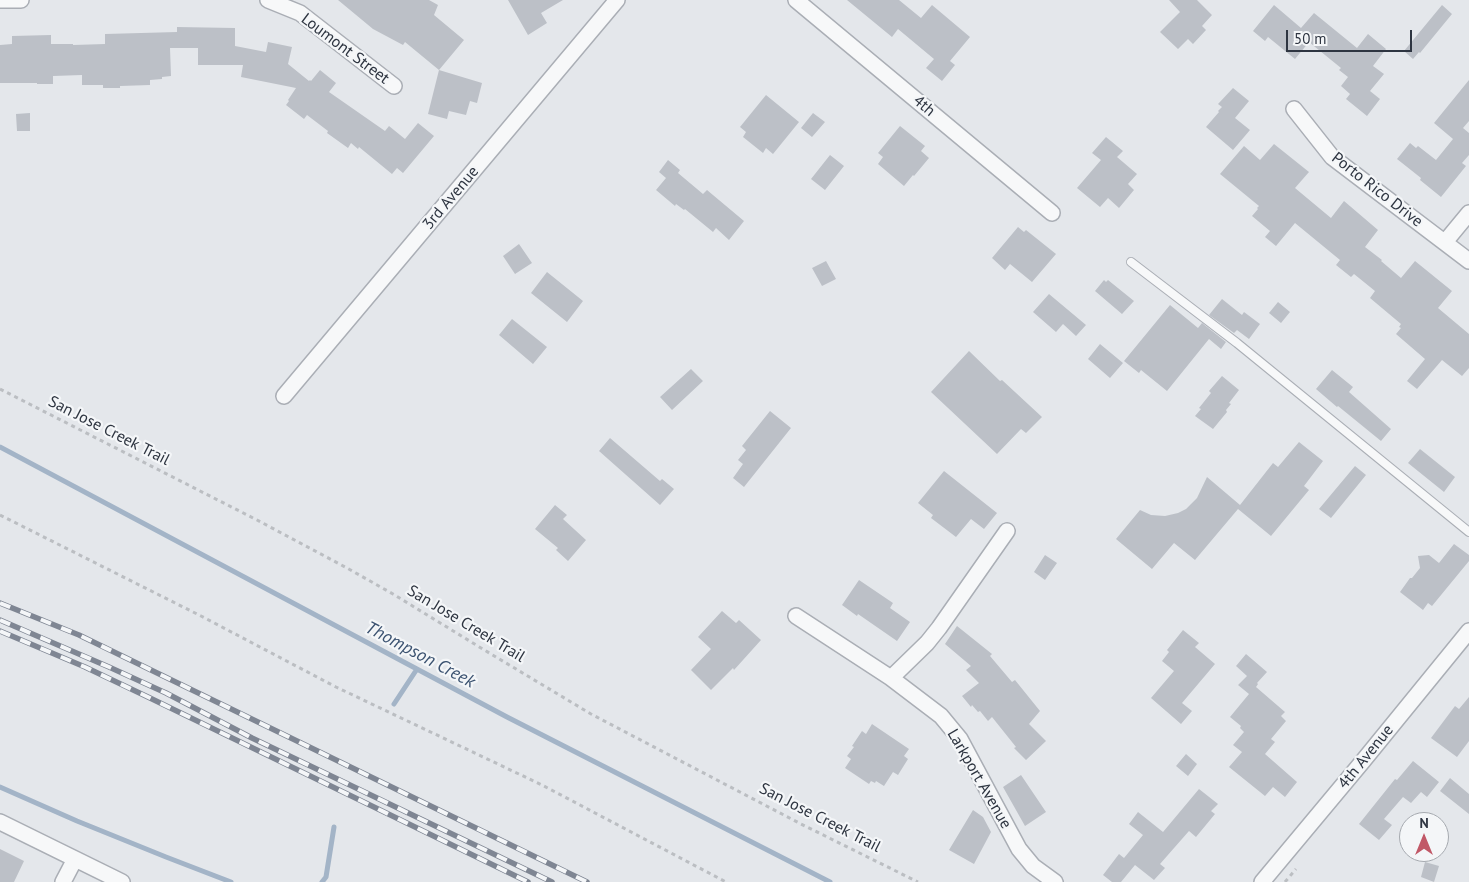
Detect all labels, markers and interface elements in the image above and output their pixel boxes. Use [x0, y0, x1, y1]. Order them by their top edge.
street label: Loumont Street [297, 10, 393, 88]
scale bar [1289, 20, 1415, 52]
text: 50 m [1294, 29, 1327, 48]
street label: 4th [909, 91, 939, 121]
street label: Porto Rico Drive [1328, 148, 1426, 232]
street label: 3rd Avenue [419, 162, 483, 234]
street label: San Jose Creek Trail [45, 392, 173, 470]
street label: San Jose Creek Trail [404, 581, 528, 667]
water label: Thompson Creek [361, 617, 479, 693]
street label: 4th Avenue [1334, 721, 1398, 793]
street label: Larkport Avenue [943, 726, 1015, 832]
street label: San Jose Creek Trail [756, 779, 884, 857]
north arrow [1399, 812, 1449, 862]
text: N [1419, 814, 1429, 832]

